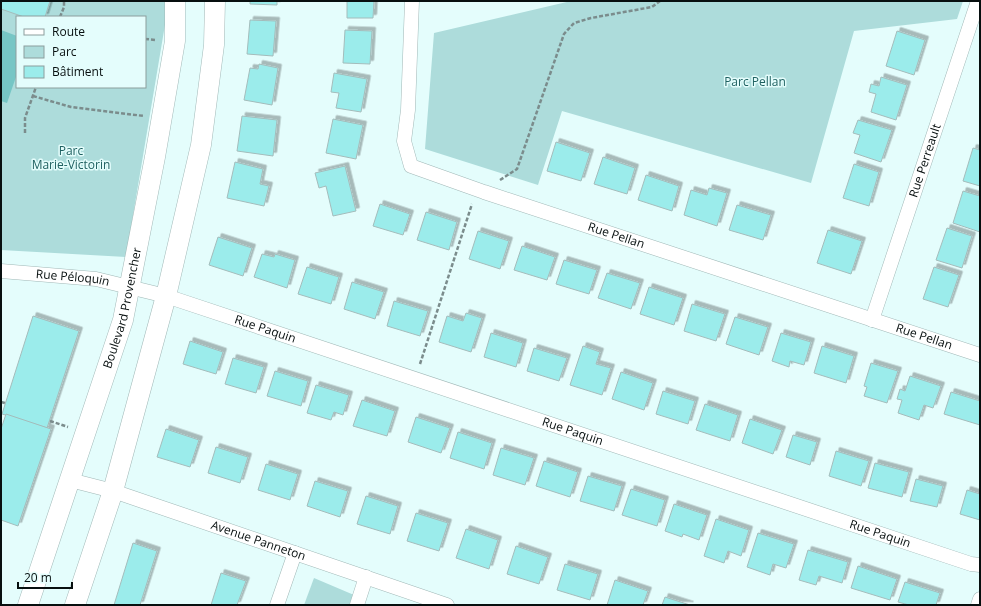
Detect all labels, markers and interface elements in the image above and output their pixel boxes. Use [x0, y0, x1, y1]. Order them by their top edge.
legend [16, 16, 146, 88]
text: Route [52, 23, 85, 40]
text: Parc [52, 43, 77, 60]
text: Bâtiment [52, 63, 103, 80]
park label: Parc Pellan [724, 73, 786, 90]
street label: Rue Perreault [904, 121, 945, 199]
park label: Parc Marie-Victorin [32, 142, 110, 173]
street label: Rue Pellan [586, 218, 647, 252]
street label: Boulevard Provencher [98, 246, 145, 371]
street label: Rue Péloquin [35, 265, 111, 290]
street label: Rue Paquin [233, 310, 298, 347]
street label: Rue Pellan [894, 319, 955, 353]
street label: Rue Paquin [540, 413, 606, 449]
street label: Rue Paquin [847, 515, 913, 551]
street label: Avenue Panneton [209, 516, 308, 564]
scale bar [18, 564, 72, 590]
text: 20 m [24, 569, 52, 586]

